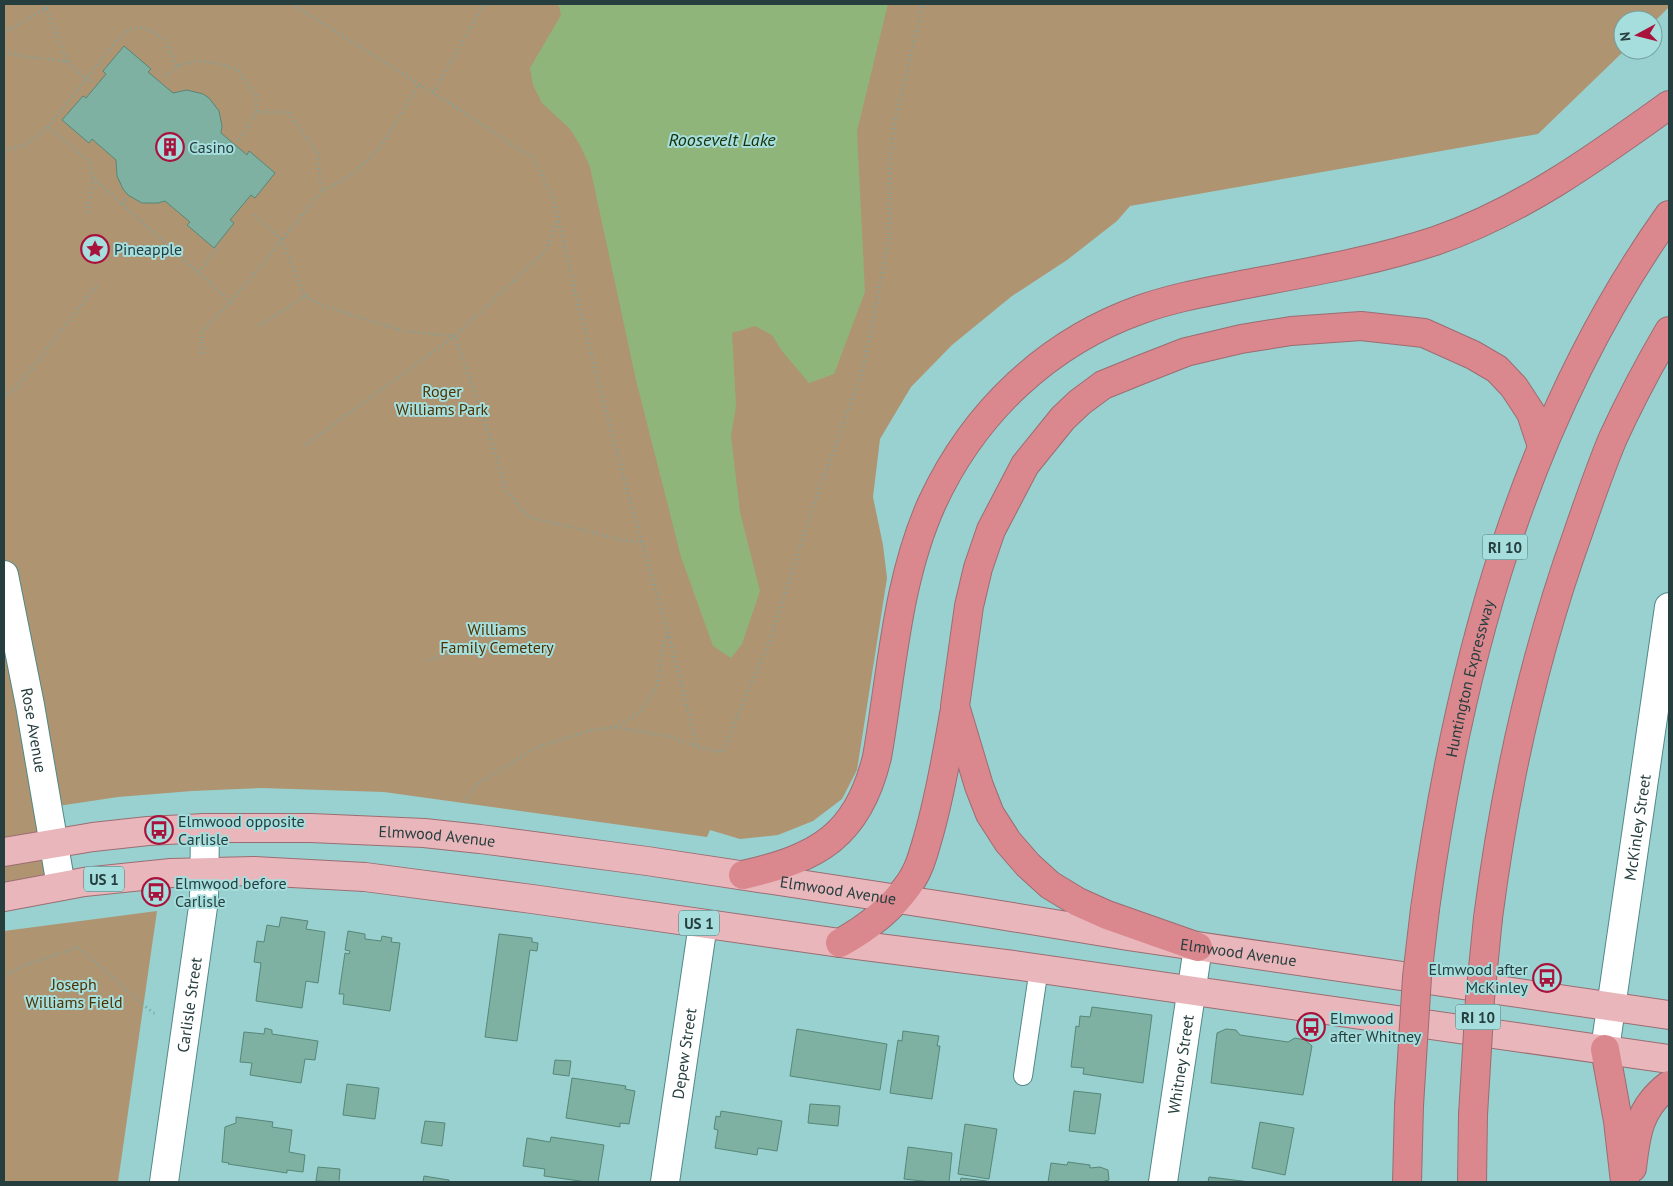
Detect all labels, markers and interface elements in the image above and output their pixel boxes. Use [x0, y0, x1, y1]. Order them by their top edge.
north arrow [1613, 10, 1663, 60]
text: N [1616, 31, 1635, 42]
water label: Roosevelt Lake [668, 128, 776, 151]
building icon: Casino [155, 132, 185, 162]
place label: Casino [189, 137, 234, 157]
place icon: Pineapple [80, 234, 110, 264]
place label: Pineapple [114, 239, 182, 259]
park label: Roger Williams Park [396, 381, 489, 419]
road number: RI 10 [1482, 534, 1528, 560]
street label: Huntington Expressway [1441, 597, 1499, 759]
park label: Williams Family Cemetery [440, 619, 554, 657]
street label: Rose Avenue [17, 686, 51, 774]
street label: McKinley Street [1620, 772, 1655, 882]
place label: Elmwood opposite Carlisle [178, 811, 305, 849]
bus stop icon: Elmwood opposite Carlisle [144, 815, 174, 845]
street label: Elmwood Avenue [378, 821, 497, 851]
road number: US 1 [84, 866, 124, 892]
street label: Elmwood Avenue [779, 871, 898, 909]
place label: Elmwood before Carlisle [175, 873, 287, 911]
bus stop icon: Elmwood before Carlisle [141, 877, 171, 907]
road number: US 1 [679, 910, 719, 936]
street label: Elmwood Avenue [1179, 934, 1298, 971]
street label: Carlisle Street [172, 955, 206, 1054]
place label: Elmwood after McKinley [1429, 959, 1529, 997]
bus stop icon: Elmwood after McKinley [1532, 963, 1562, 993]
park label: Joseph Williams Field [25, 974, 123, 1012]
road number: RI 10 [1456, 1004, 1500, 1030]
street label: Depew Street [667, 1006, 701, 1100]
place label: Elmwood after Whitney [1330, 1008, 1422, 1046]
bus stop icon: Elmwood after Whitney [1296, 1012, 1326, 1042]
street label: Whitney Street [1163, 1013, 1198, 1115]

